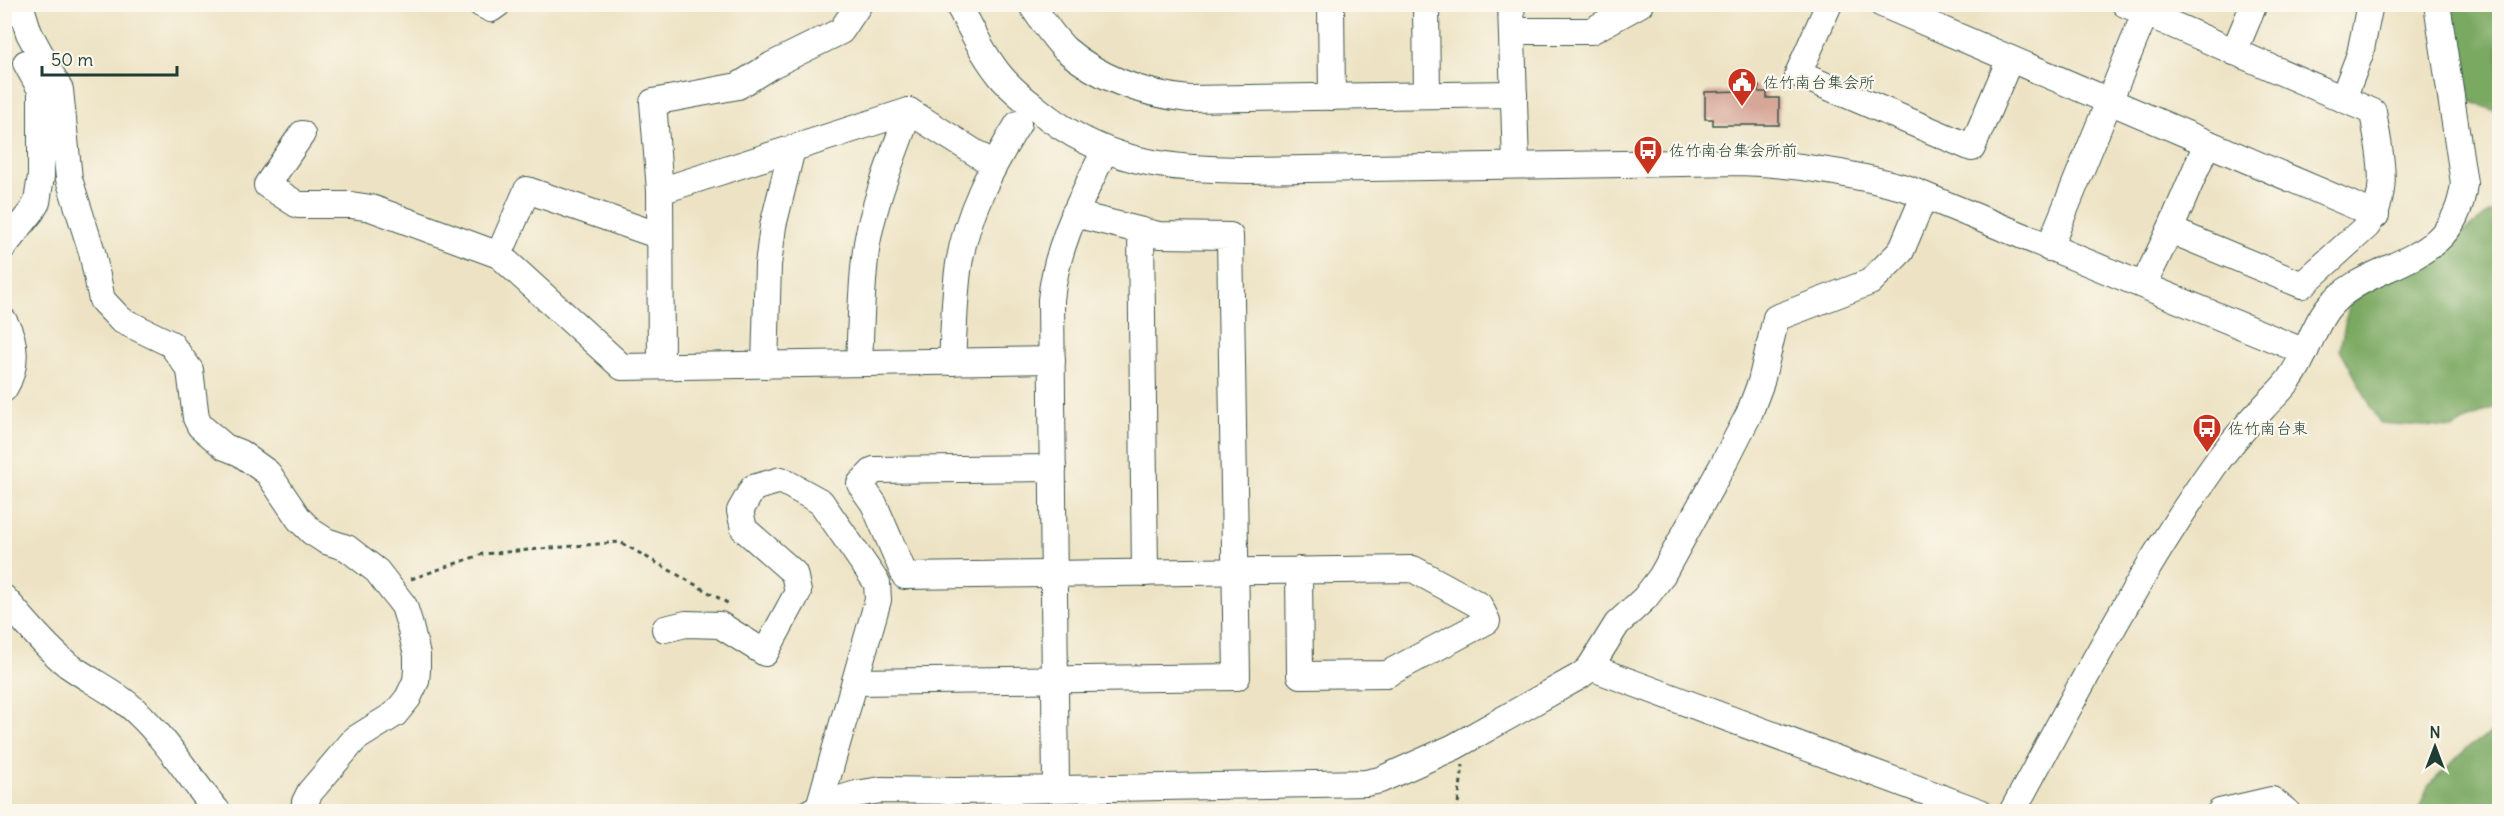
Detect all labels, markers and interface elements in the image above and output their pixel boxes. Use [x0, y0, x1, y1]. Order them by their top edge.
scale bar [42, 39, 177, 77]
text: 50 m [51, 48, 93, 71]
public building icon: 佐竹南台集会所 [1726, 66, 1758, 108]
place label: 佐竹南台集会所 [1763, 72, 1875, 92]
bus stop icon: 佐竹南台集会所前 [1632, 134, 1664, 176]
place label: 佐竹南台集会所前 [1669, 140, 1797, 160]
bus stop icon: 佐竹南台東 [2191, 412, 2223, 454]
place label: 佐竹南台東 [2228, 418, 2308, 438]
north arrow [2405, 717, 2465, 777]
text: N [2429, 722, 2441, 742]

